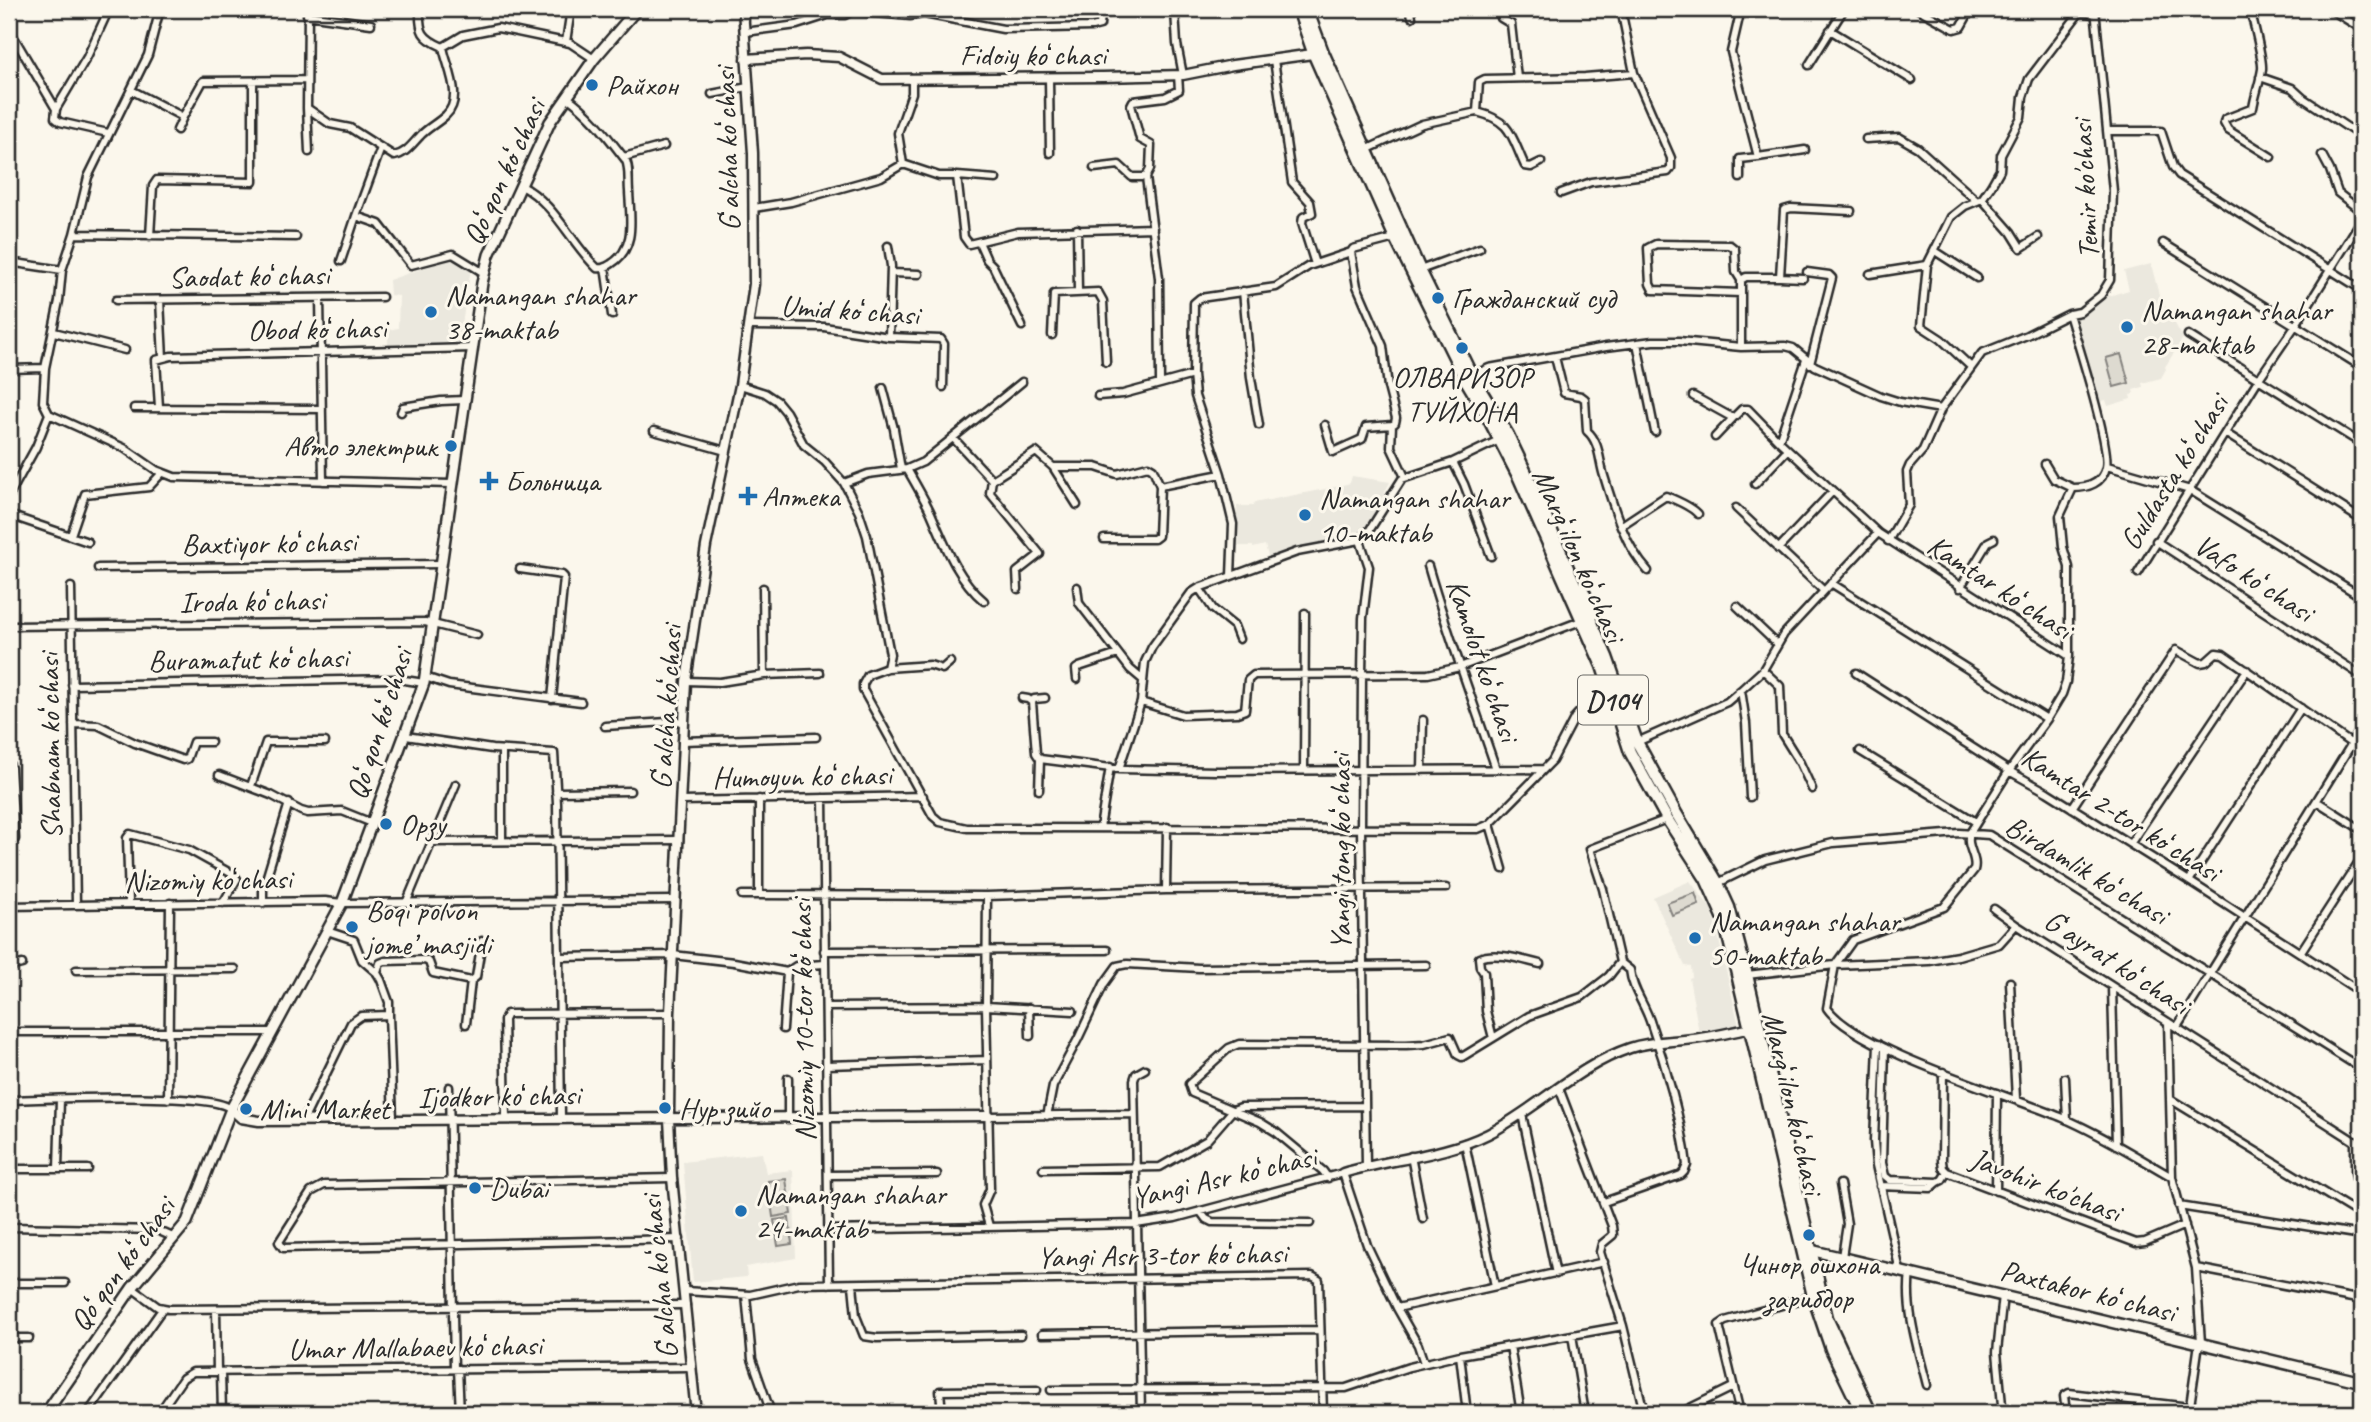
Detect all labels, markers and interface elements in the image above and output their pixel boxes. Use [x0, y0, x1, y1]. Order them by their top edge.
street label: Fidoiy koʻchasi [960, 36, 1110, 74]
street label: Gʻalcha koʻchasi [705, 63, 749, 232]
place label: Райхон [606, 66, 679, 104]
marker: Райхон [584, 77, 600, 93]
street label: Qoʻqon koʻchasi [454, 90, 556, 251]
street label: Temir ko'chasi [2062, 115, 2108, 260]
street label: Saodat koʻchasi [168, 256, 333, 296]
place label: Namangan shahar 38-maktab [445, 276, 638, 348]
place label: Гражданский суд [1452, 279, 1618, 317]
street label: Umid koʻchasi [780, 286, 924, 334]
marker: Гражданский суд [1430, 290, 1446, 306]
place label: Namangan shahar 28-maktab [2141, 291, 2334, 363]
marker: Namangan shahar 38-maktab [423, 304, 439, 320]
street label: Obod koʻchasi [247, 309, 390, 349]
marker: Namangan shahar 28-maktab [2119, 319, 2135, 335]
marker: ОЛВАРИЗОР ТУЙХОНА [1454, 340, 1470, 356]
place label: ОЛВАРИЗОР ТУЙХОНА [1392, 358, 1536, 430]
street label: Guldasta koʻchasi [2111, 384, 2239, 557]
place label: Авто электрик [284, 427, 439, 465]
marker: Авто электрик [443, 438, 459, 454]
place label: Больница [505, 462, 602, 500]
street label: Margʻilon koʻchasi [1524, 462, 1636, 651]
marker: Больница [479, 471, 499, 491]
place label: Аптека [762, 477, 842, 515]
place label: Namangan shahar 10-maktab [1319, 479, 1512, 551]
marker: Аптека [740, 488, 756, 504]
marker: Namangan shahar 10-maktab [1297, 507, 1313, 523]
street label: Baxtiyor koʻchasi [181, 522, 360, 564]
street label: Vafo koʻchasi [2187, 525, 2324, 632]
street label: Kamtar koʻchasi [1920, 526, 2082, 650]
street label: Kamolot koʻchasi [1438, 574, 1530, 749]
street label: Iroda koʻchasi [179, 581, 329, 621]
street label: Gʻalcha koʻchasi [641, 620, 691, 790]
street label: Buramatut koʻchasi [148, 638, 352, 680]
street label: Qoʻqon koʻchasi [337, 641, 422, 804]
street label: Shabnam koʻchasi [29, 649, 71, 839]
road number: D104 [1578, 676, 1648, 724]
street label: Kamtar 2-tor koʻchasi [2015, 738, 2230, 892]
street label: Yangi tong koʻchasi [1321, 750, 1359, 950]
street label: Humoyun koʻchasi [712, 755, 895, 797]
place label: Орзу [400, 805, 448, 843]
street label: Birdamlik koʻchasi [1999, 807, 2178, 935]
marker: Орзу [378, 816, 394, 832]
street label: Nizomiy koʻchasi [124, 859, 295, 900]
place label: Boqi polvon jome’ masjidi [363, 891, 494, 963]
street label: Nizomiy 10-tor koʻchasi [782, 895, 824, 1142]
street label: Gʻayrat koʻchasi [2037, 901, 2200, 1025]
place label: Namangan shahar 50-maktab [1709, 902, 1902, 974]
marker: Boqi polvon jome’ masjidi [344, 919, 360, 935]
marker: Namangan shahar 50-maktab [1687, 930, 1703, 946]
street label: Margʻilon koʻchasi [1754, 1008, 1833, 1201]
street label: Ijodkor koʻchasi [417, 1076, 584, 1116]
place label: Нур зийо [679, 1089, 771, 1127]
place label: Mini Market [260, 1090, 392, 1128]
marker: Нур зийо [657, 1100, 673, 1116]
marker: Mini Market [238, 1101, 254, 1117]
street label: Yangi Asr koʻchasi [1128, 1137, 1323, 1217]
street label: Javohir ko'chasi [1964, 1138, 2130, 1232]
place label: Dubai [489, 1169, 551, 1207]
place label: Namangan shahar 24-maktab [755, 1175, 948, 1247]
marker: Dubai [467, 1180, 483, 1196]
street label: Qoʻqon koʻchasi [61, 1187, 185, 1338]
street label: Gʻalcha koʻchasi [631, 1190, 686, 1361]
marker: Namangan shahar 24-maktab [733, 1203, 749, 1219]
marker: Чинор ошхона зарибдор [1801, 1227, 1817, 1243]
street label: Yangi Asr 3-tor koʻchasi [1037, 1234, 1291, 1276]
place label: Чинор ошхона зарибдор [1739, 1245, 1881, 1317]
street label: Paxtakor koʻchasi [1997, 1251, 2183, 1332]
street label: Umar Mallabaev koʻchasi [288, 1326, 546, 1368]

